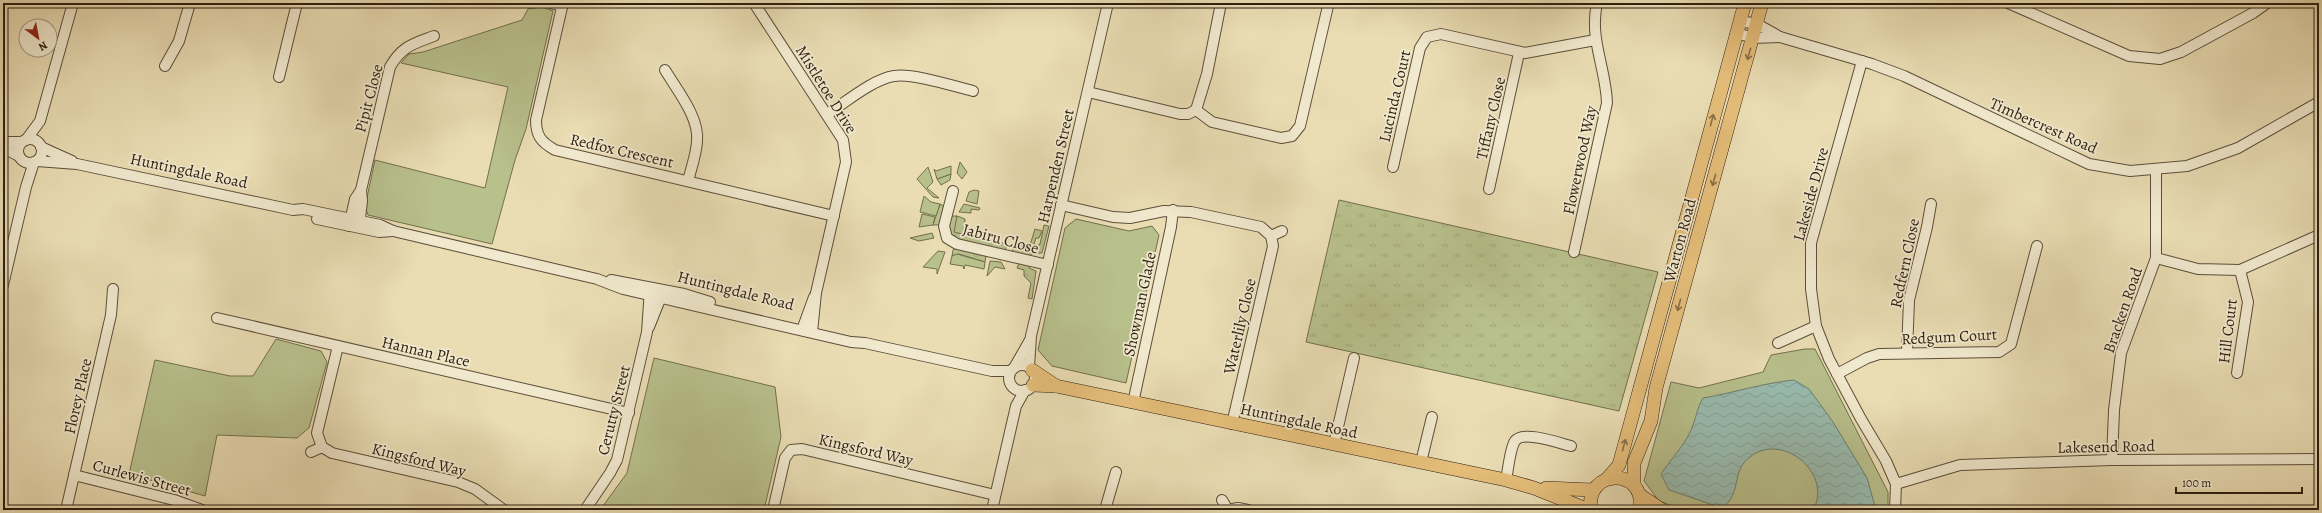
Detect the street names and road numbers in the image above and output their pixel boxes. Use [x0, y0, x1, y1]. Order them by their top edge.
street label: Mistletoe Drive [790, 41, 862, 138]
street label: Lucinda Court [1374, 48, 1416, 144]
street label: Pipit Close [349, 62, 389, 135]
street label: Tiffany Close [1471, 75, 1511, 162]
street label: Timbercrest Road [1986, 92, 2101, 160]
street label: Flowerwood Way [1558, 103, 1602, 217]
street label: Harpenden Street [1032, 107, 1080, 226]
street label: Redfox Crescent [568, 128, 676, 174]
street label: Lakeside Drive [1788, 145, 1834, 244]
street label: Huntingdale Road [128, 148, 250, 194]
street label: Warton Road [1658, 196, 1702, 285]
street label: Redfern Close [1885, 217, 1925, 310]
street label: Jabiru Close [960, 218, 1041, 260]
street label: Showman Glade [1118, 250, 1162, 358]
street label: Bracken Road [2098, 264, 2148, 356]
street label: Huntingdale Road [675, 266, 797, 316]
street label: Waterlily Close [1218, 276, 1262, 377]
street label: Hill Court [2213, 297, 2243, 365]
street label: Redgum Court [1901, 324, 1998, 350]
street label: Hannan Place [379, 331, 472, 373]
street label: Florey Place [59, 356, 97, 436]
street label: Cerutty Street [592, 363, 636, 457]
street label: Huntingdale Road [1238, 398, 1360, 444]
street label: Kingsford Way [816, 428, 916, 472]
street label: Lakesend Road [2057, 435, 2156, 459]
street label: Kingsford Way [369, 438, 469, 483]
street label: Curlewis Street [90, 454, 193, 502]

